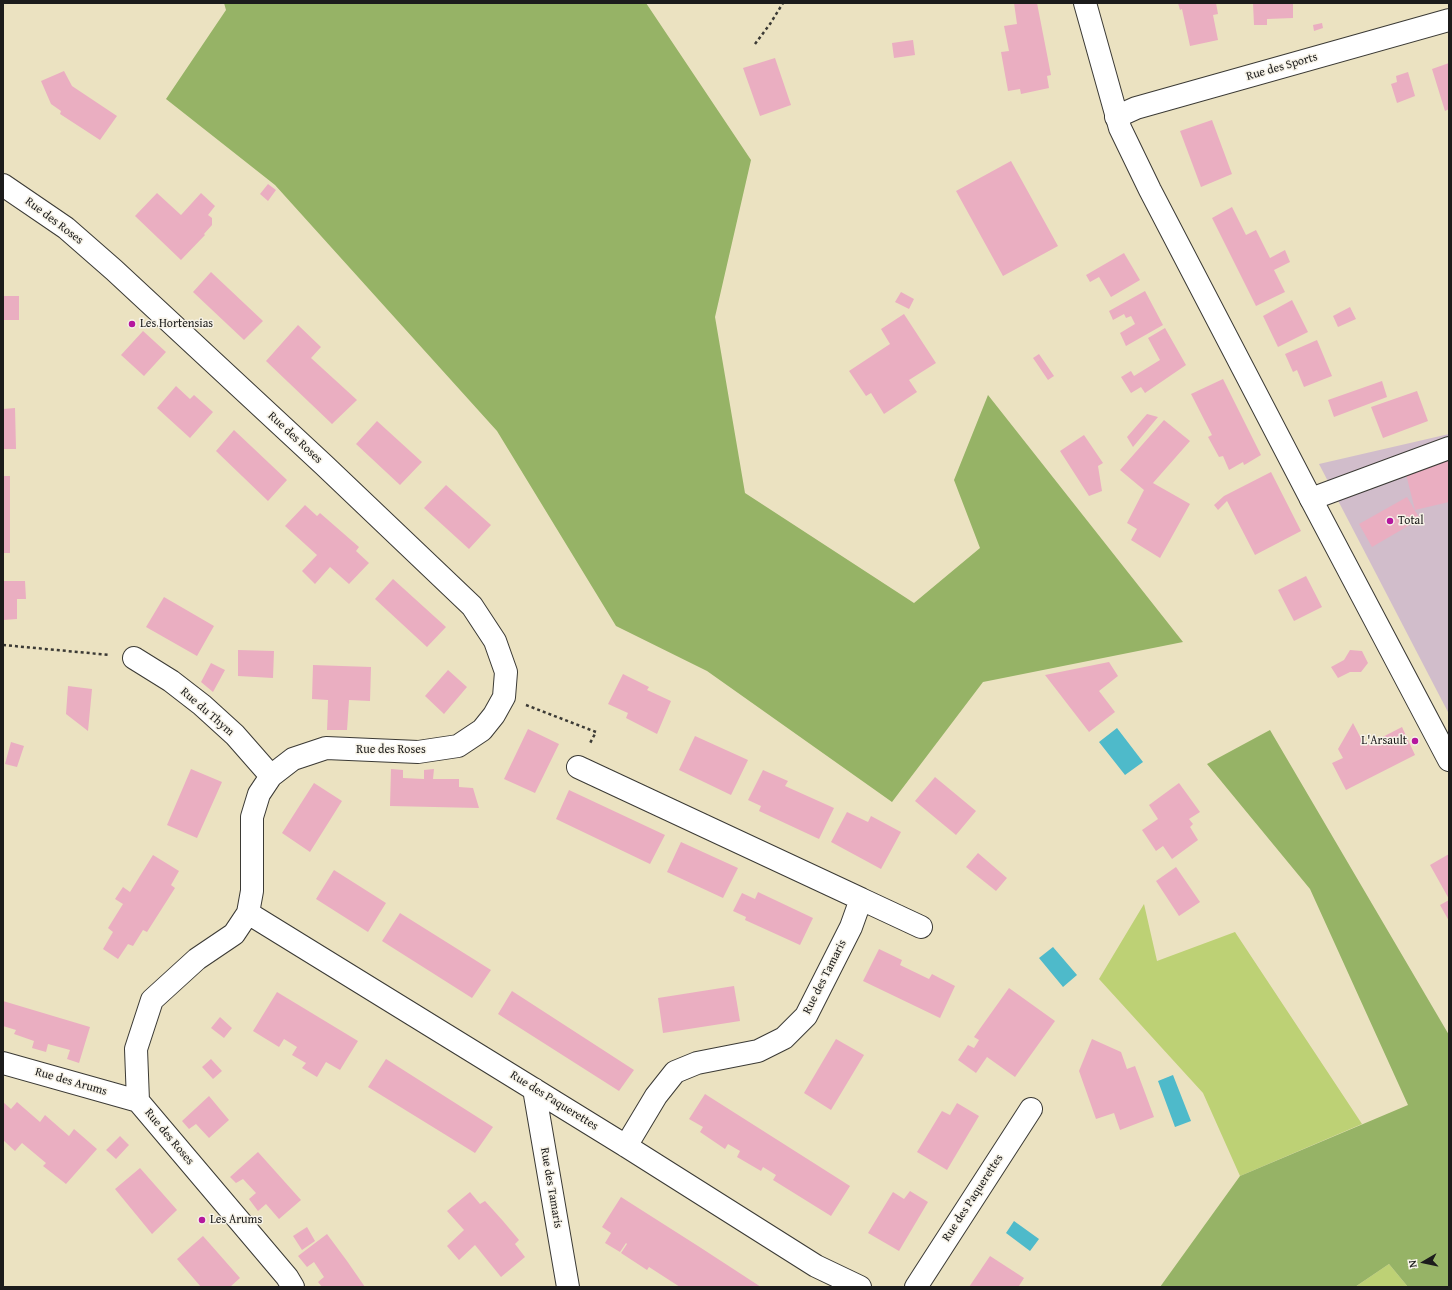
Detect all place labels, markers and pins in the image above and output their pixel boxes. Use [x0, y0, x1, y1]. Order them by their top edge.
place label: Les Hortensias [140, 317, 213, 331]
marker: Les Hortensias [127, 319, 137, 329]
place label: Total [1398, 514, 1424, 528]
marker: Total [1385, 516, 1395, 526]
place label: L'Arsault [1361, 734, 1407, 748]
marker: L'Arsault [1410, 736, 1420, 746]
place label: Les Arums [210, 1213, 262, 1227]
marker: Les Arums [197, 1215, 207, 1225]

